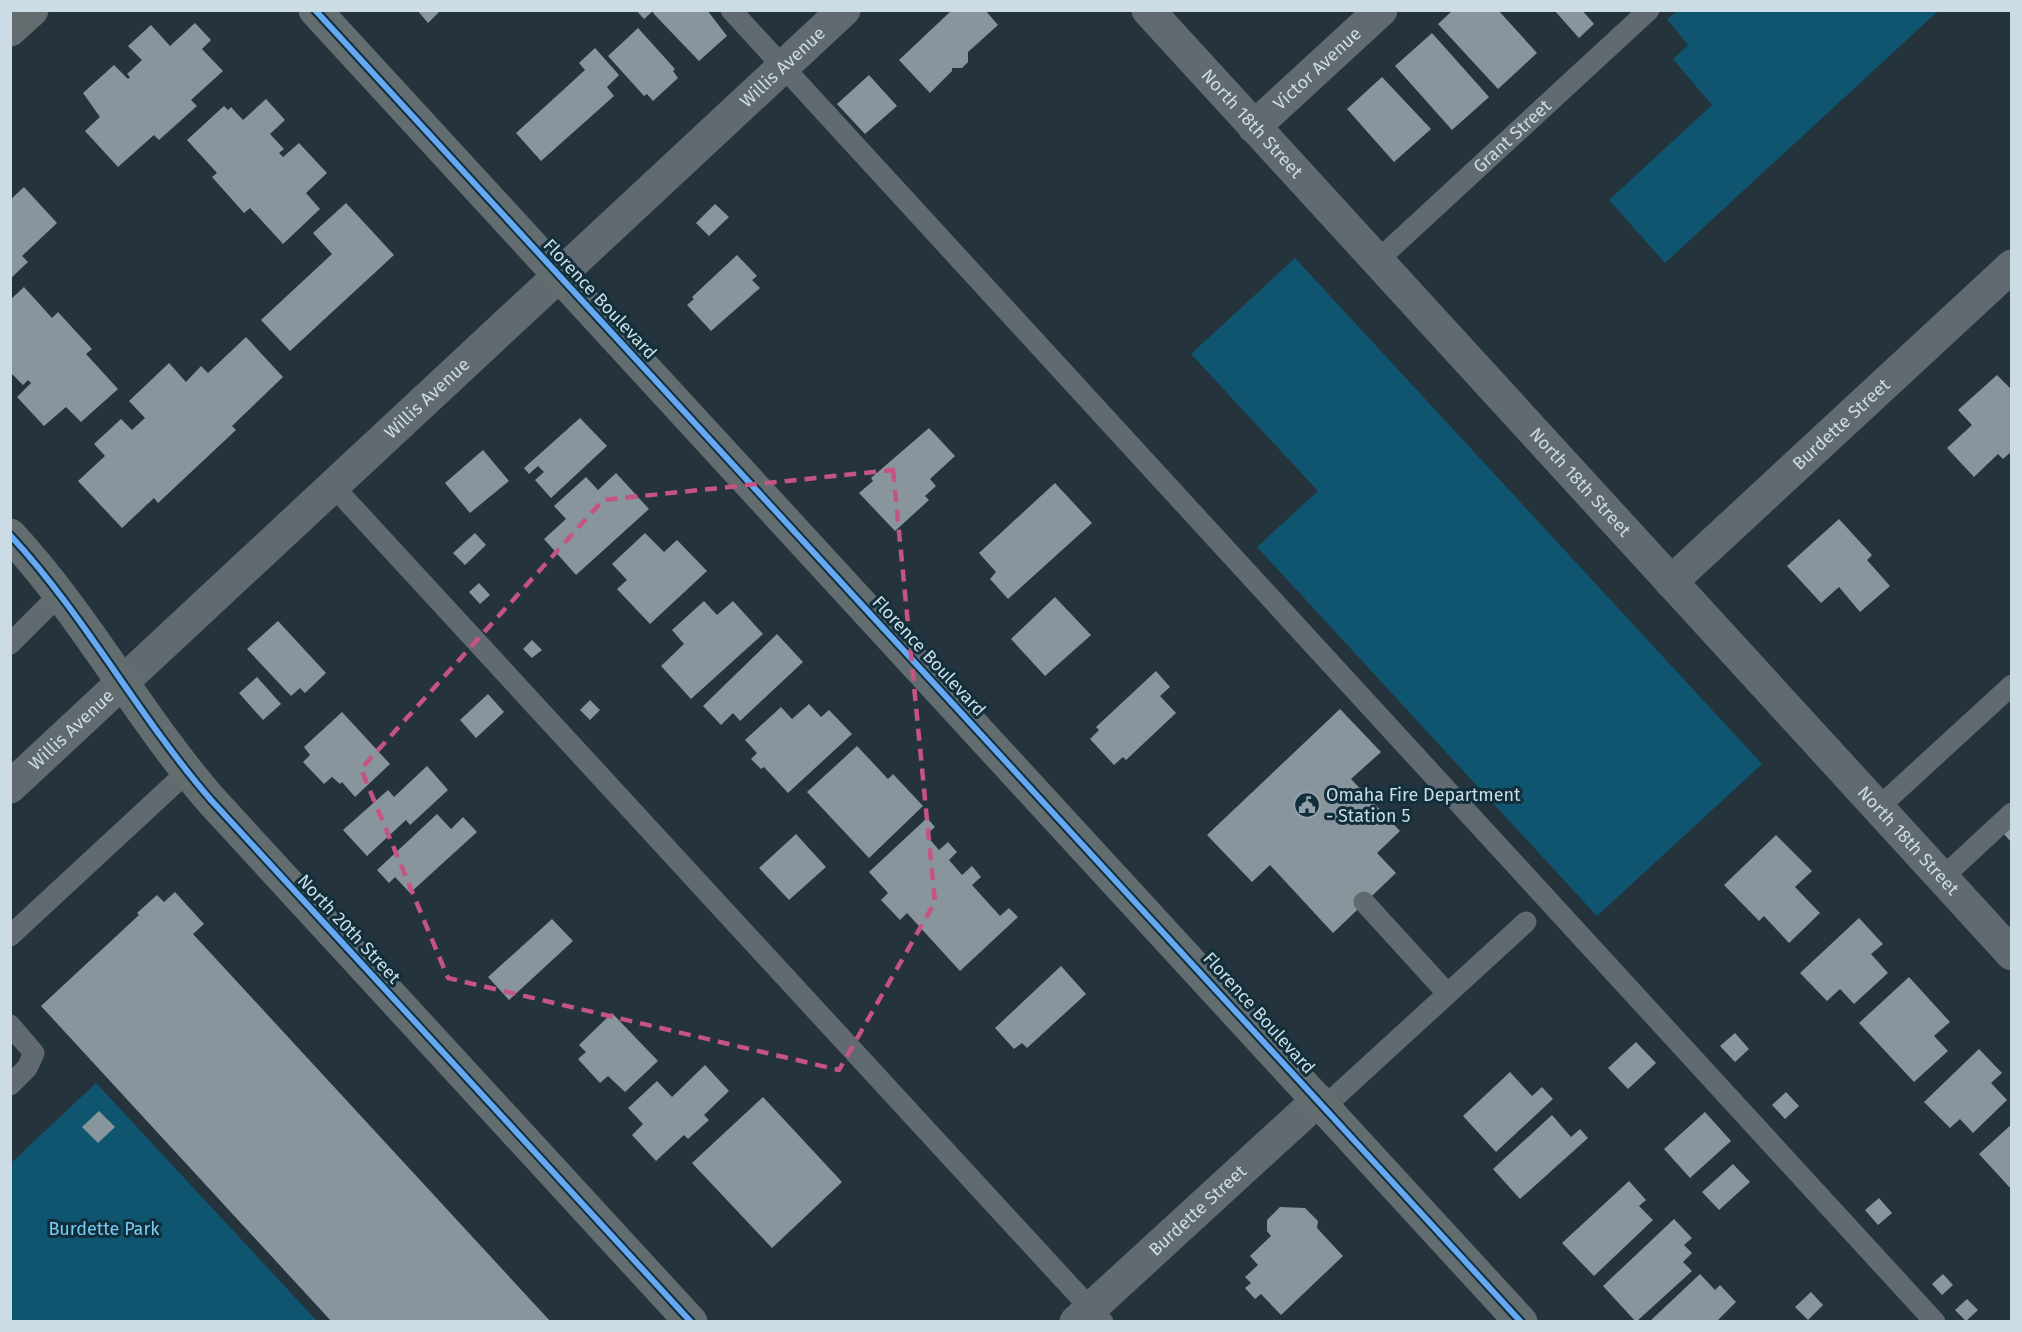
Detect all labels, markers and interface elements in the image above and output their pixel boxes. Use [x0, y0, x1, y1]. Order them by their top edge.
street label: Willis Avenue [735, 22, 830, 112]
street label: Victor Avenue [1269, 23, 1366, 115]
street label: North 18th Street [1197, 65, 1308, 183]
street label: Grant Street [1469, 95, 1556, 178]
street label: Florence Boulevard [539, 234, 661, 364]
street label: Willis Avenue [380, 353, 474, 444]
street label: Burdette Street [1788, 374, 1895, 475]
street label: North 18th Street [1525, 423, 1636, 542]
street label: Florence Boulevard [868, 591, 990, 721]
street label: Willis Avenue [24, 685, 119, 775]
street label: North 18th Street [1853, 782, 1964, 900]
place label: Omaha Fire Department - Station 5 [1326, 784, 1521, 827]
public building icon: Omaha Fire Department - Station 5 [1292, 790, 1322, 820]
street label: North 20th Street [293, 870, 406, 988]
street label: Florence Boulevard [1199, 948, 1319, 1078]
street label: Burdette Street [1144, 1160, 1251, 1261]
park label: Burdette Park [48, 1218, 160, 1240]

